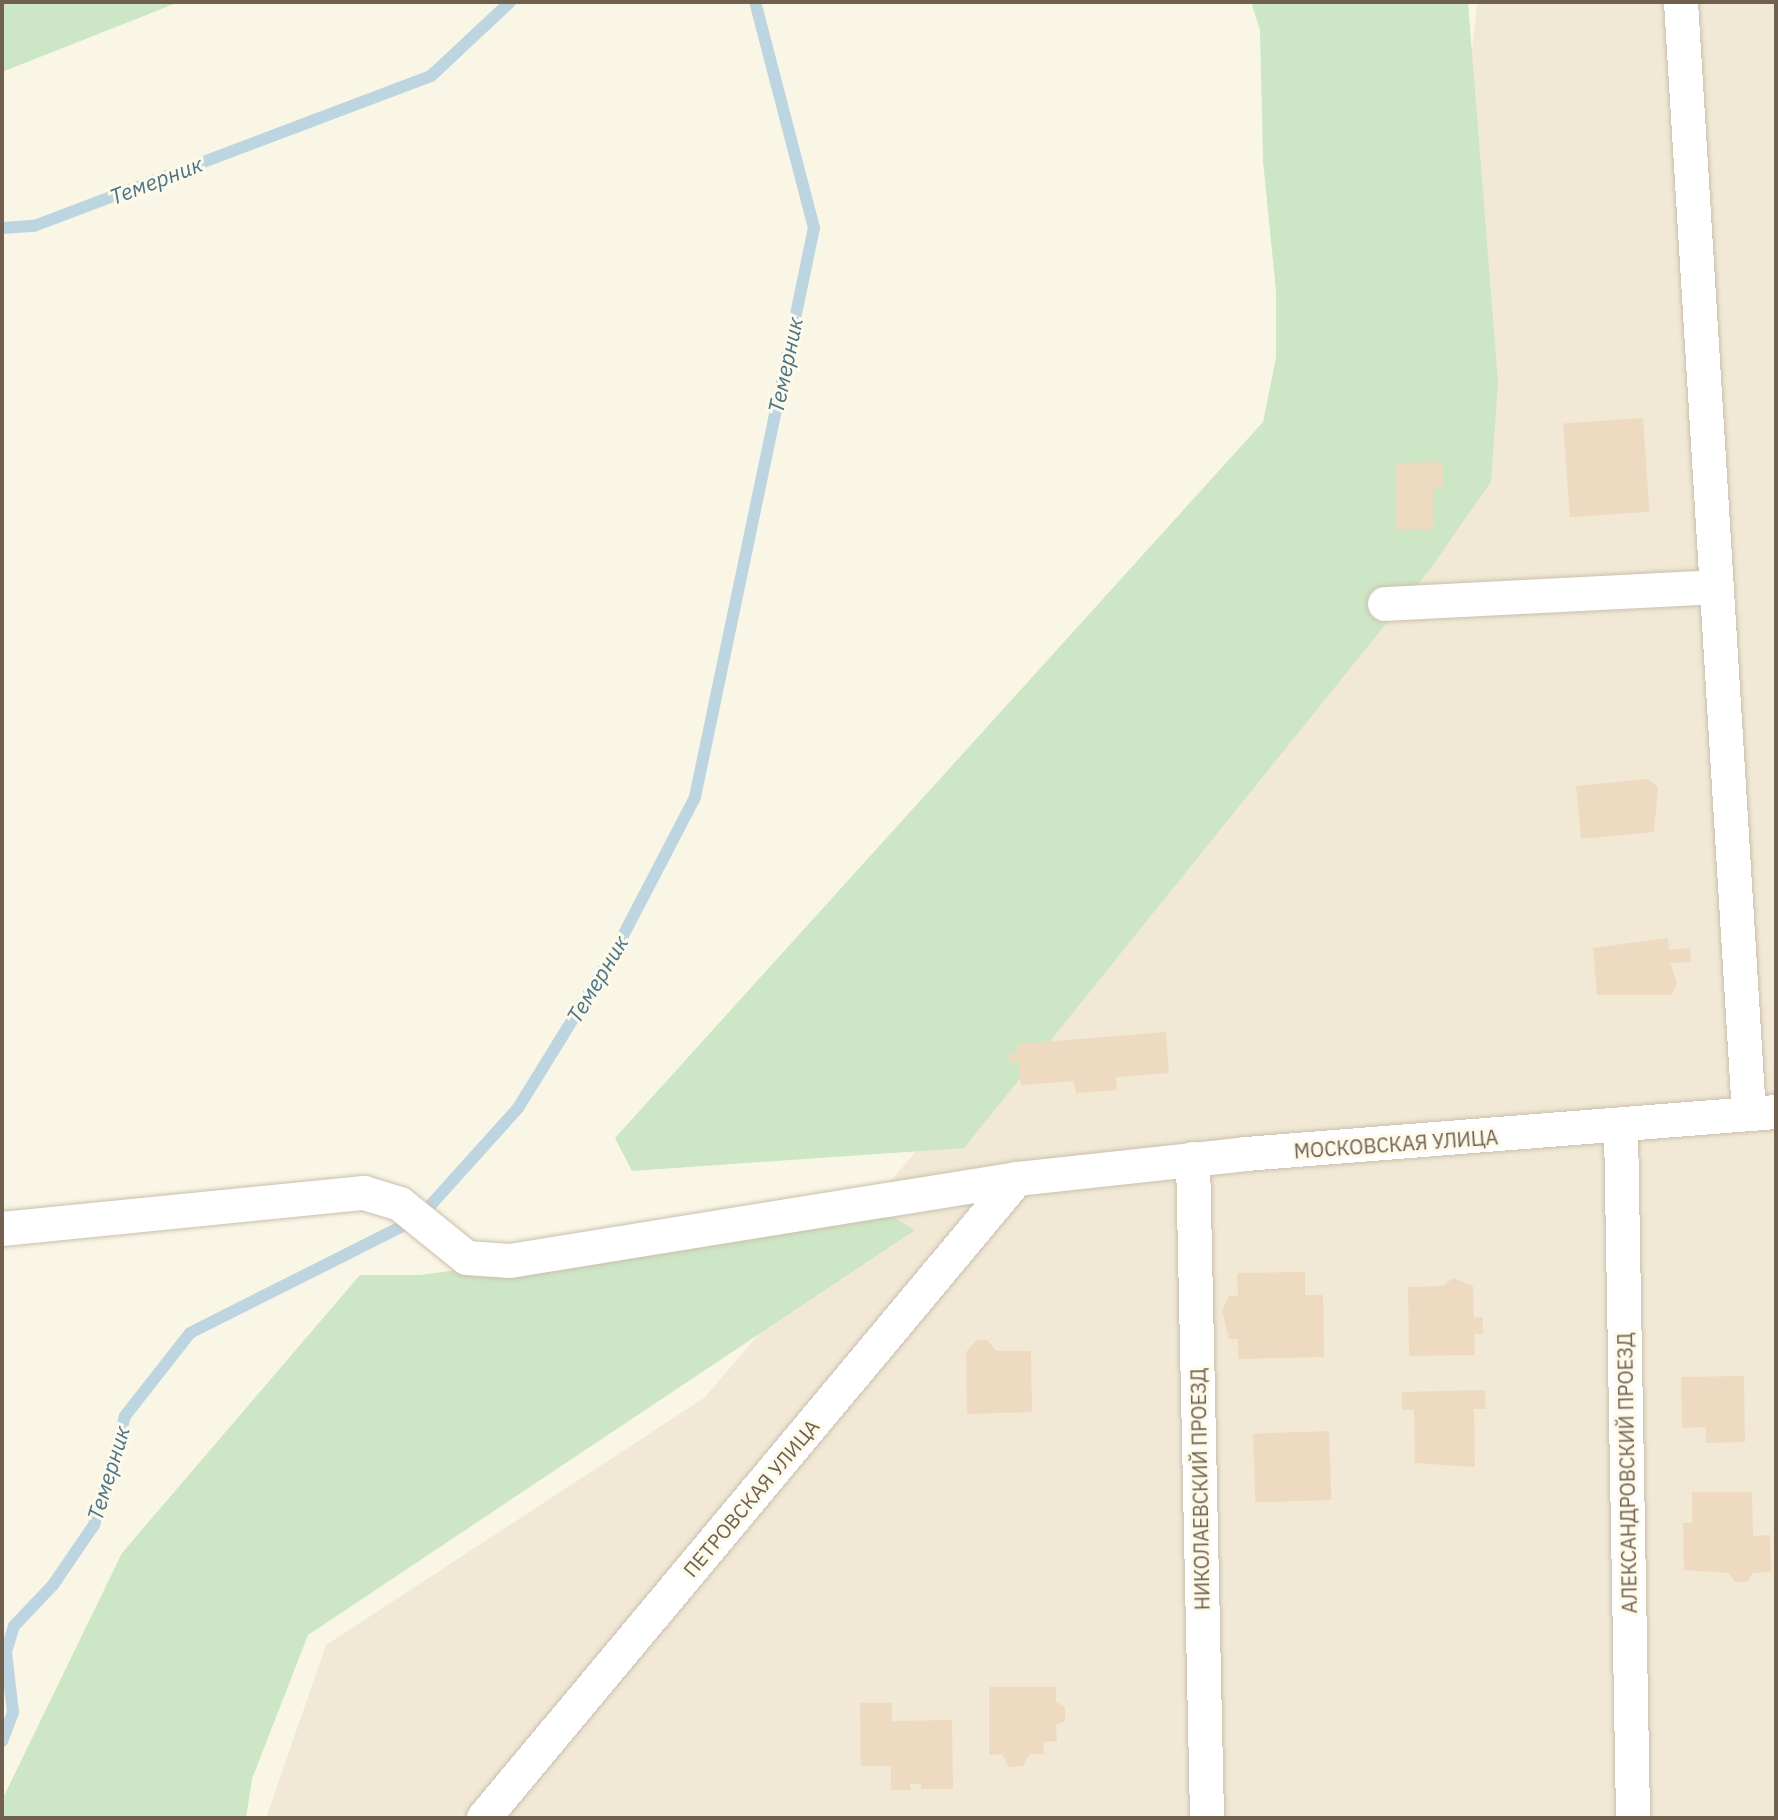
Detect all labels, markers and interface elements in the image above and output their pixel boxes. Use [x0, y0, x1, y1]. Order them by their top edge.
water label: Темерник [106, 150, 206, 210]
water label: Темерник [762, 315, 808, 415]
water label: Темерник [561, 931, 633, 1027]
street label: МОСКОВСКАЯ УЛИЦА [1293, 1125, 1499, 1163]
street label: АЛЕКСАНДРОВСКИЙ ПРОЕЗД [1613, 1332, 1641, 1614]
street label: НИКОЛАЕВСКИЙ ПРОЕЗД [1186, 1368, 1214, 1610]
street label: ПЕТРОВСКАЯ УЛИЦА [678, 1414, 824, 1582]
water label: Темерник [81, 1423, 135, 1523]

